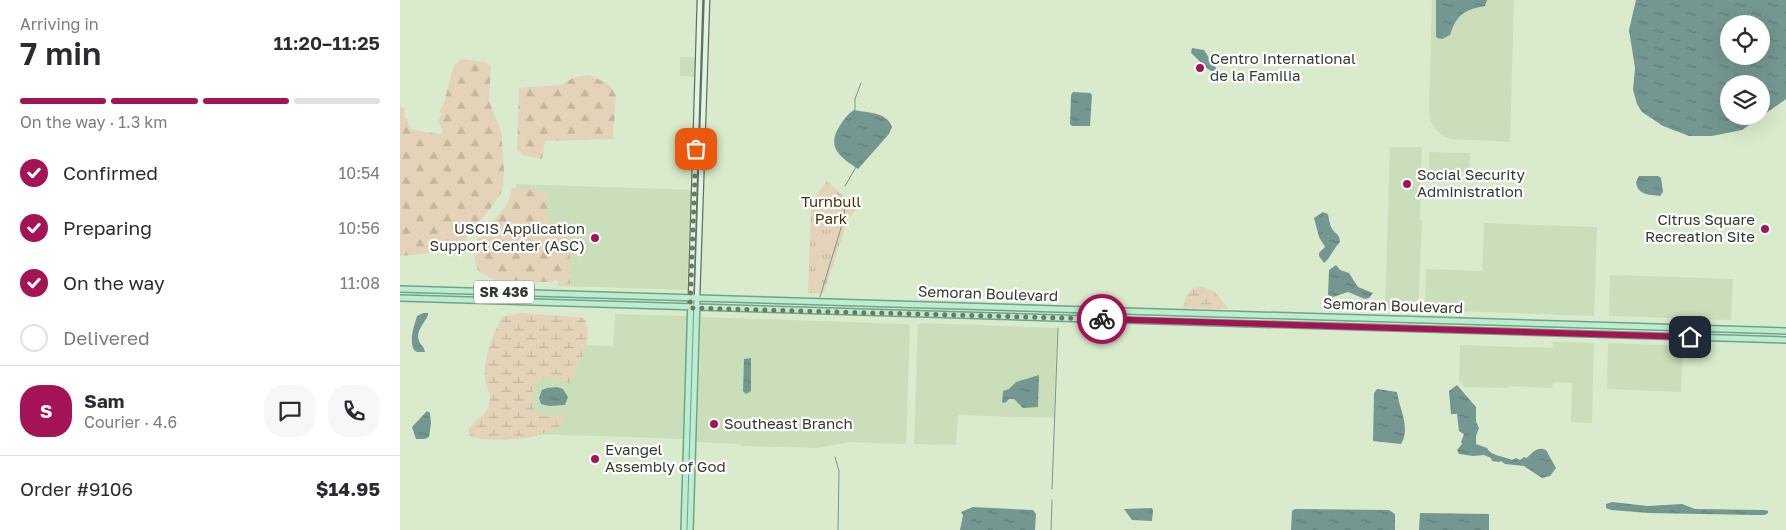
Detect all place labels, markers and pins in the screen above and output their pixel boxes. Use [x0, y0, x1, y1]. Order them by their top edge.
place label: Centro International de la Familia [1210, 49, 1356, 84]
marker: Centro International de la Familia [1194, 62, 1206, 74]
pin [675, 128, 717, 170]
place label: Social Security Administration [1417, 165, 1526, 200]
marker: Social Security Administration [1401, 178, 1413, 190]
place label: Citrus Square Recreation Site [1645, 210, 1755, 245]
place label: USCIS Application Support Center (ASC) [430, 219, 585, 254]
marker: Citrus Square Recreation Site [1759, 223, 1771, 235]
marker: USCIS Application Support Center (ASC) [589, 232, 601, 244]
pin [1669, 316, 1711, 358]
place label: Southeast Branch [724, 414, 853, 432]
marker: Southeast Branch [708, 418, 720, 430]
place label: Evangel Assembly of God [605, 440, 726, 475]
marker: Evangel Assembly of God [589, 453, 601, 465]

